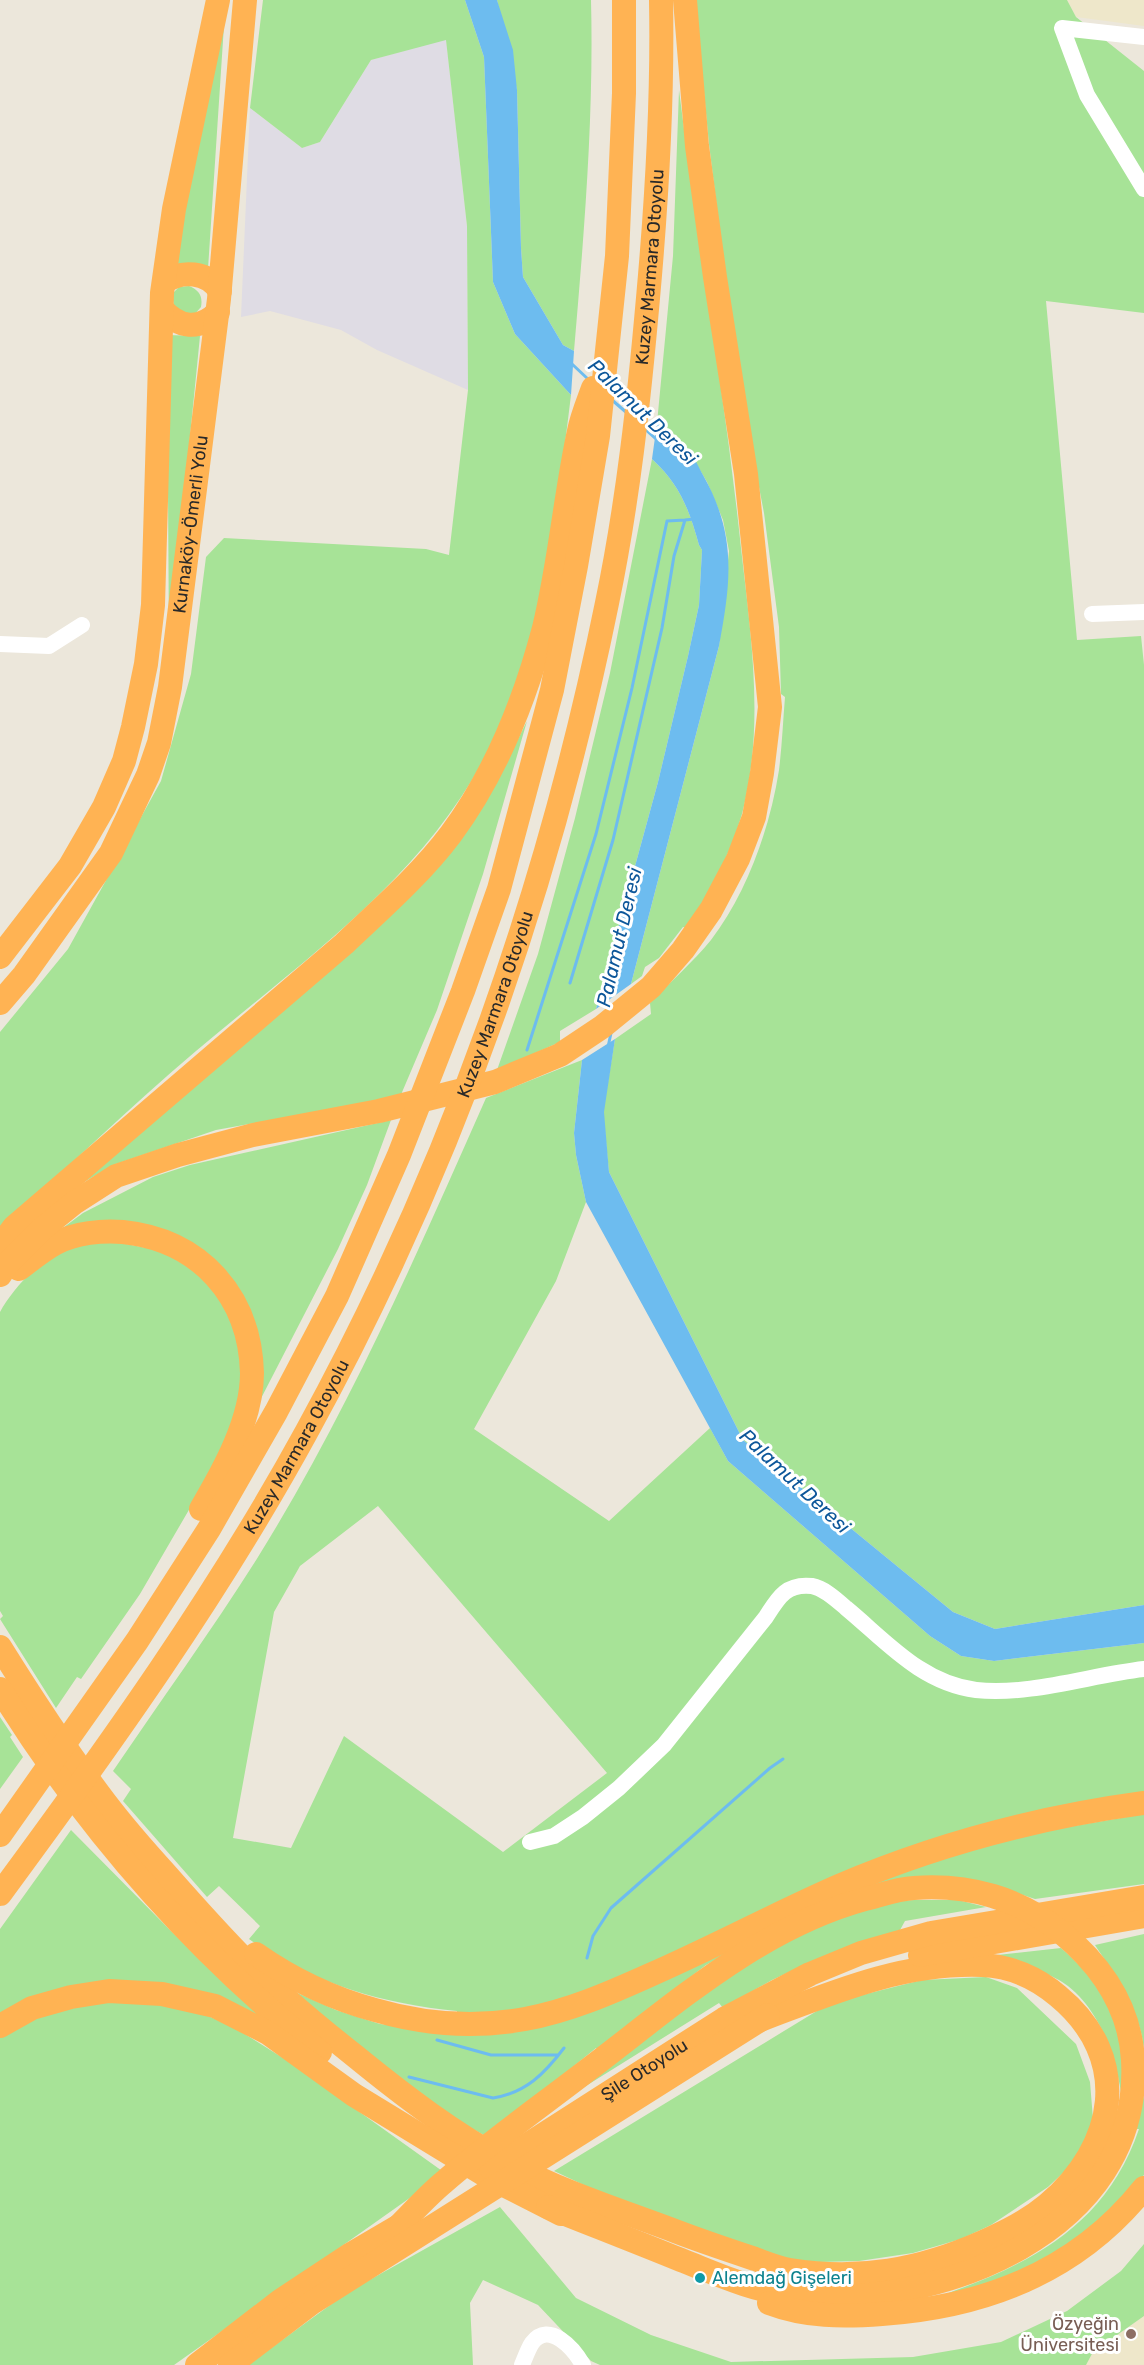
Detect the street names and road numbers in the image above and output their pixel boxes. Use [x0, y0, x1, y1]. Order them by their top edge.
street label: Kuzey Marmara Otoyolu [631, 168, 669, 366]
street label: Kurnaköy-Ömerli Yolu [168, 434, 213, 615]
street label: Kuzey Marmara Otoyolu [452, 908, 538, 1101]
street label: Kuzey Marmara Otoyolu [239, 1356, 354, 1538]
street label: Şile Otoyolu [597, 2034, 692, 2106]

